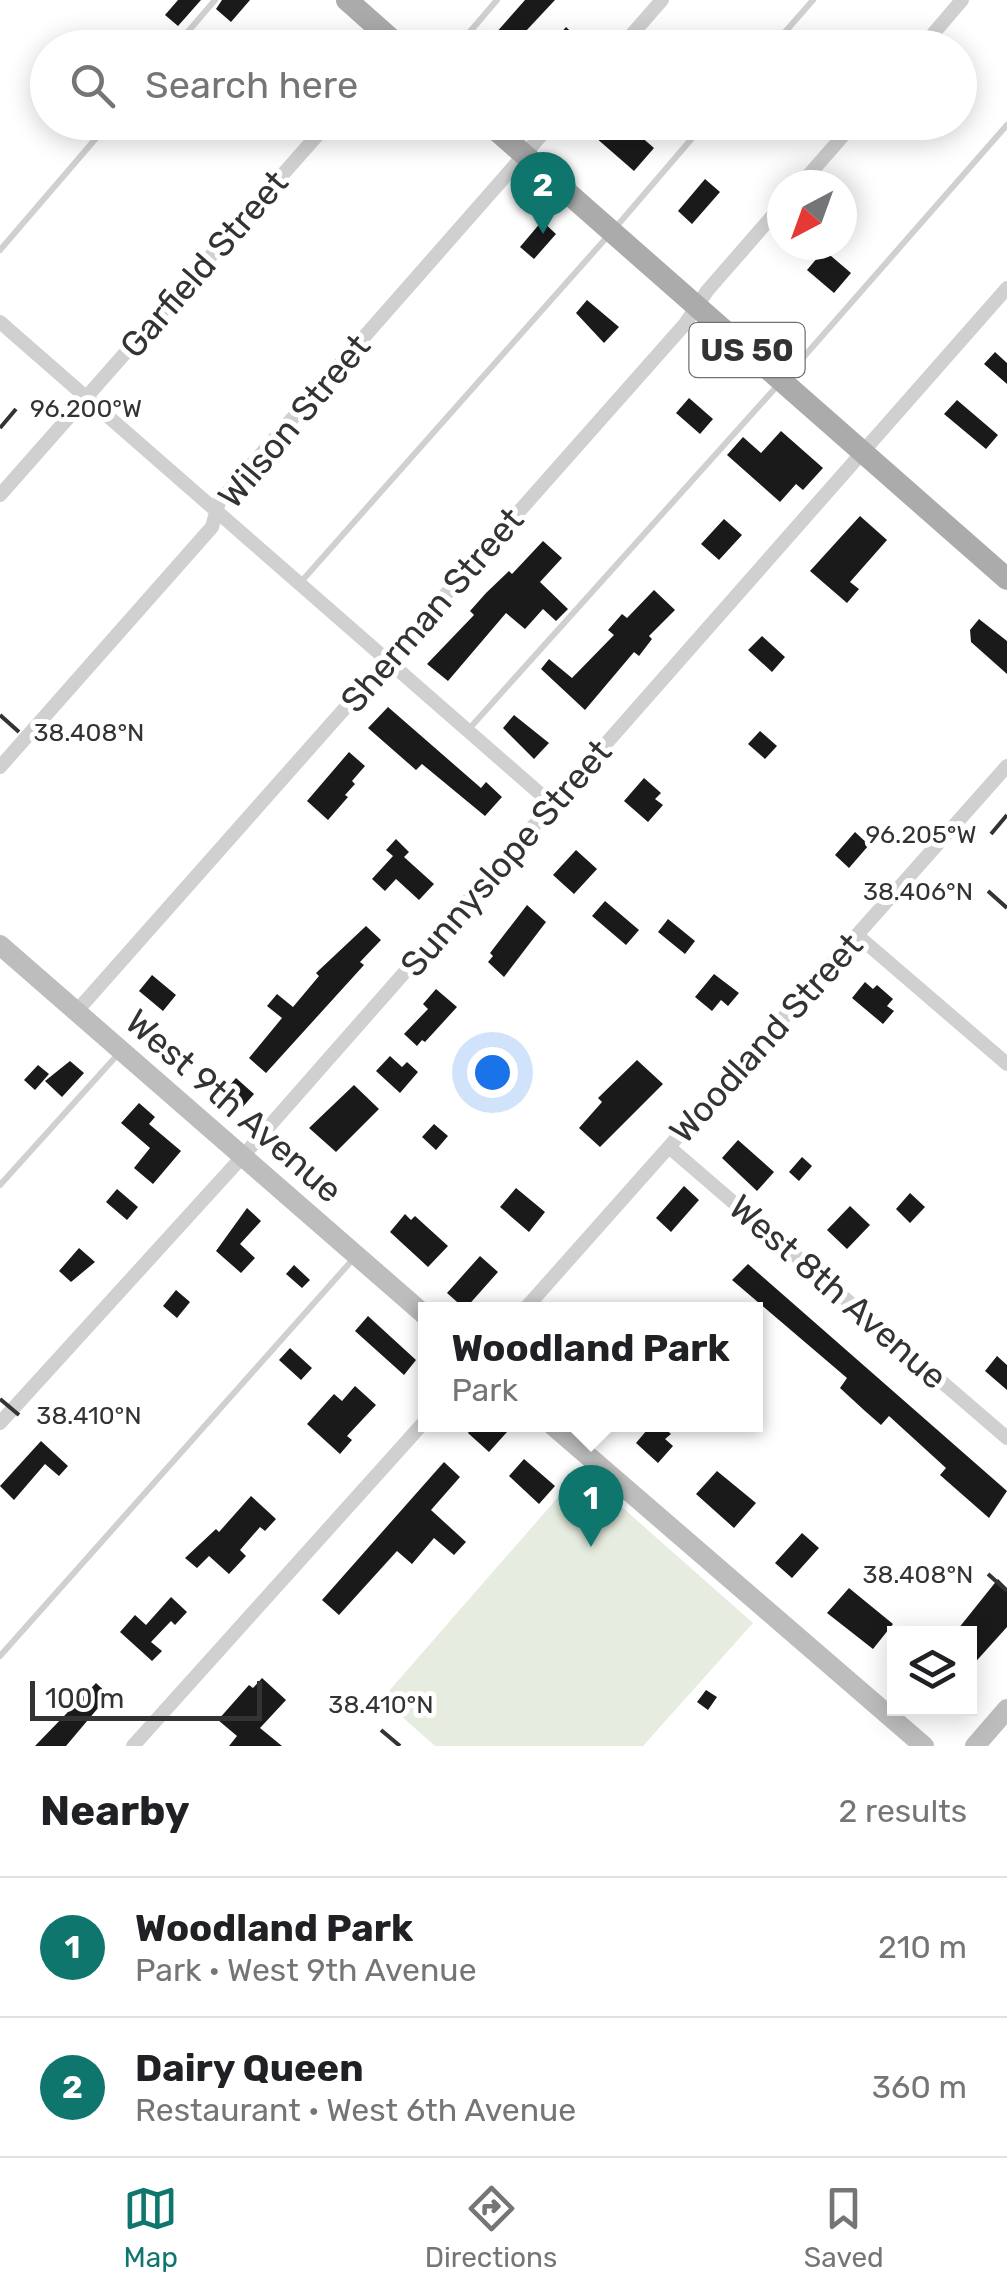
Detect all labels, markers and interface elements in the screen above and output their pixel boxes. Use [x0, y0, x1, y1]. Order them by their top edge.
search box [30, 30, 977, 140]
icon: search [65, 58, 120, 113]
text: Search here [145, 62, 358, 108]
pin: 2 [510, 152, 576, 234]
street label: Garfield Street [111, 162, 297, 366]
north arrow [767, 170, 857, 260]
road number: US 50 [690, 323, 804, 377]
street label: Wilson Street [209, 326, 379, 516]
text: 96.200°W [30, 394, 142, 423]
street label: Sherman Street [332, 499, 532, 721]
text: 38.408°N [34, 718, 144, 747]
street label: Sunnyslope Street [392, 731, 620, 985]
text: 96.205°W [865, 820, 977, 849]
text: 38.406°N [863, 877, 973, 906]
street label: Woodland Street [661, 924, 871, 1152]
street label: West 9th Avenue [117, 1001, 351, 1211]
your location [467, 1047, 518, 1098]
street label: West 8th Avenue [721, 1186, 955, 1398]
popup [418, 1302, 763, 1432]
text: Woodland Park [451, 1325, 730, 1371]
text: Park [451, 1371, 518, 1409]
text: 38.410°N [36, 1401, 142, 1430]
pin: 1 [558, 1464, 624, 1547]
text: 38.408°N [863, 1560, 973, 1589]
map controls [887, 1626, 977, 1716]
button: layers [887, 1626, 977, 1716]
scale bar [30, 1676, 262, 1720]
text: 100 m [45, 1682, 124, 1715]
text: 38.410°N [328, 1690, 434, 1719]
text: Nearby [40, 1786, 190, 1836]
text: 2 results [838, 1792, 967, 1830]
text: Woodland Park [135, 1905, 413, 1951]
text: 1 [65, 1928, 80, 1966]
text: 210 m [878, 1928, 967, 1966]
text: Park · West 9th Avenue [135, 1951, 477, 1989]
text: Dairy Queen [135, 2045, 364, 2091]
text: 2 [62, 2068, 83, 2106]
text: 360 m [872, 2068, 967, 2106]
text: Restaurant · West 6th Avenue [135, 2091, 576, 2129]
tab: Map [123, 2181, 178, 2274]
tab: Directions [425, 2181, 557, 2274]
tab: Saved [804, 2181, 884, 2274]

